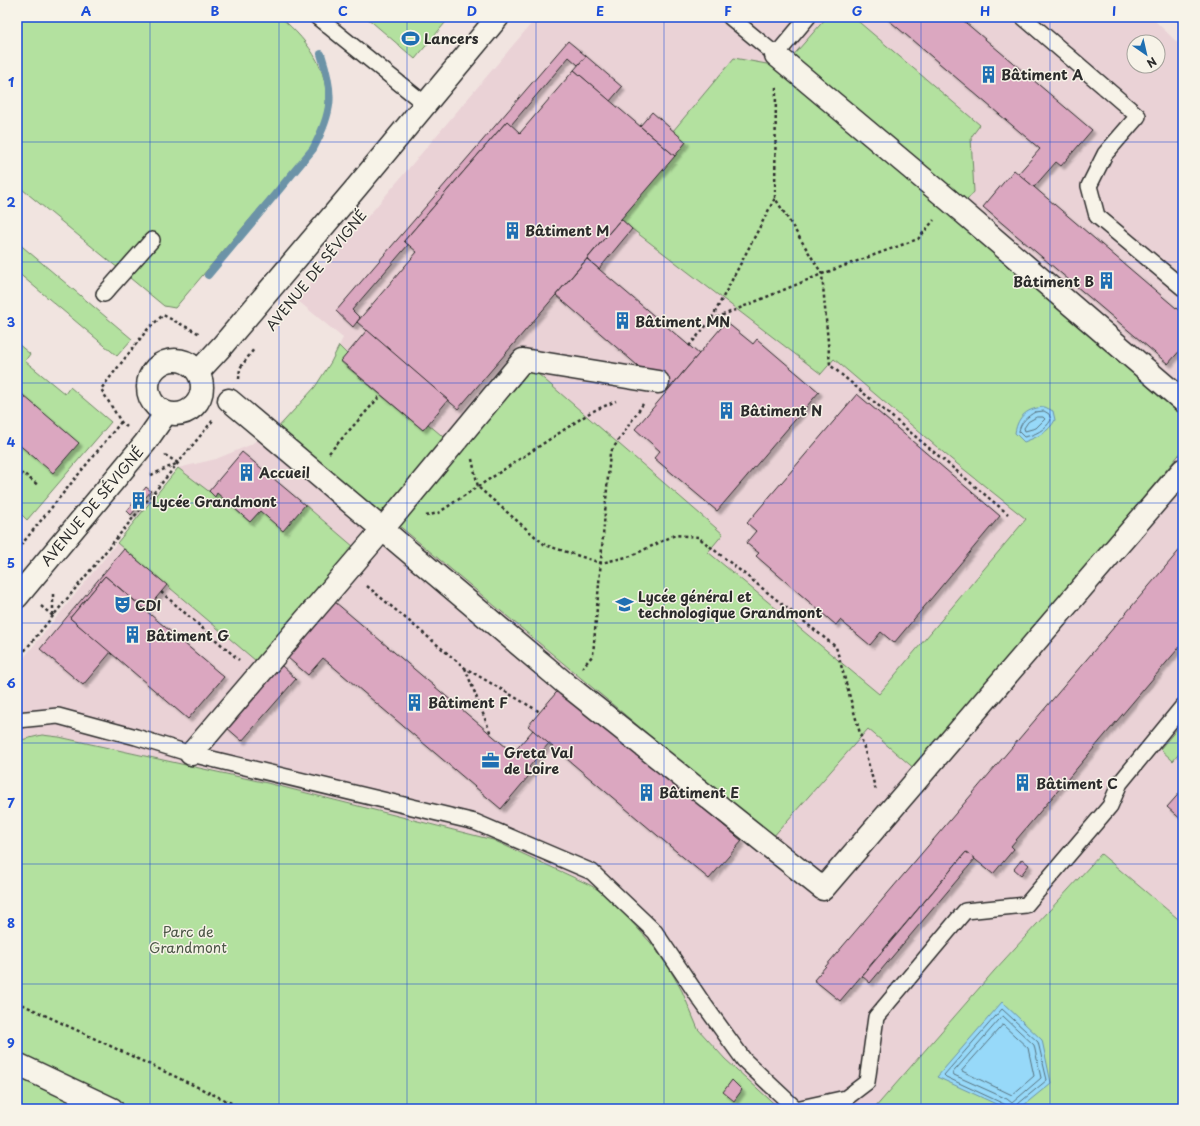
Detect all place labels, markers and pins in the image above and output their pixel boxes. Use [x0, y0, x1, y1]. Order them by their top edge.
sports icon: Lancers [401, 28, 421, 48]
place label: Lancers [424, 28, 479, 49]
building icon: Bâtiment A [978, 64, 998, 84]
place label: Bâtiment A [1001, 64, 1083, 85]
building icon: Bâtiment M [502, 220, 522, 240]
place label: Bâtiment M [525, 220, 609, 241]
place label: Bâtiment B [1013, 271, 1094, 292]
building icon: Bâtiment B [1097, 271, 1117, 291]
building icon: Bâtiment MN [612, 311, 632, 331]
place label: Bâtiment MN [635, 311, 730, 332]
building icon: Bâtiment N [717, 400, 737, 420]
place label: Bâtiment N [740, 400, 822, 421]
building icon: Accueil [236, 462, 256, 482]
place label: Accueil [258, 462, 310, 483]
building icon: Lycée Grandmont [129, 491, 149, 511]
place label: Lycée Grandmont [152, 491, 277, 512]
place label: Lycée général et technologique Grandmont [638, 586, 822, 623]
school or university icon: Lycée général et technologique Grandmont [615, 594, 635, 614]
theatre icon: CDI [112, 595, 132, 615]
place label: CDI [135, 595, 161, 616]
building icon: Bâtiment G [123, 625, 143, 645]
place label: Bâtiment G [146, 625, 229, 646]
building icon: Bâtiment F [405, 692, 425, 712]
place label: Bâtiment F [428, 692, 508, 713]
place label: Greta Val de Loire [504, 742, 573, 779]
office icon: Greta Val de Loire [481, 750, 501, 770]
building icon: Bâtiment C [1013, 773, 1033, 793]
place label: Bâtiment C [1036, 773, 1118, 794]
building icon: Bâtiment E [636, 782, 656, 802]
place label: Bâtiment E [659, 782, 739, 803]

